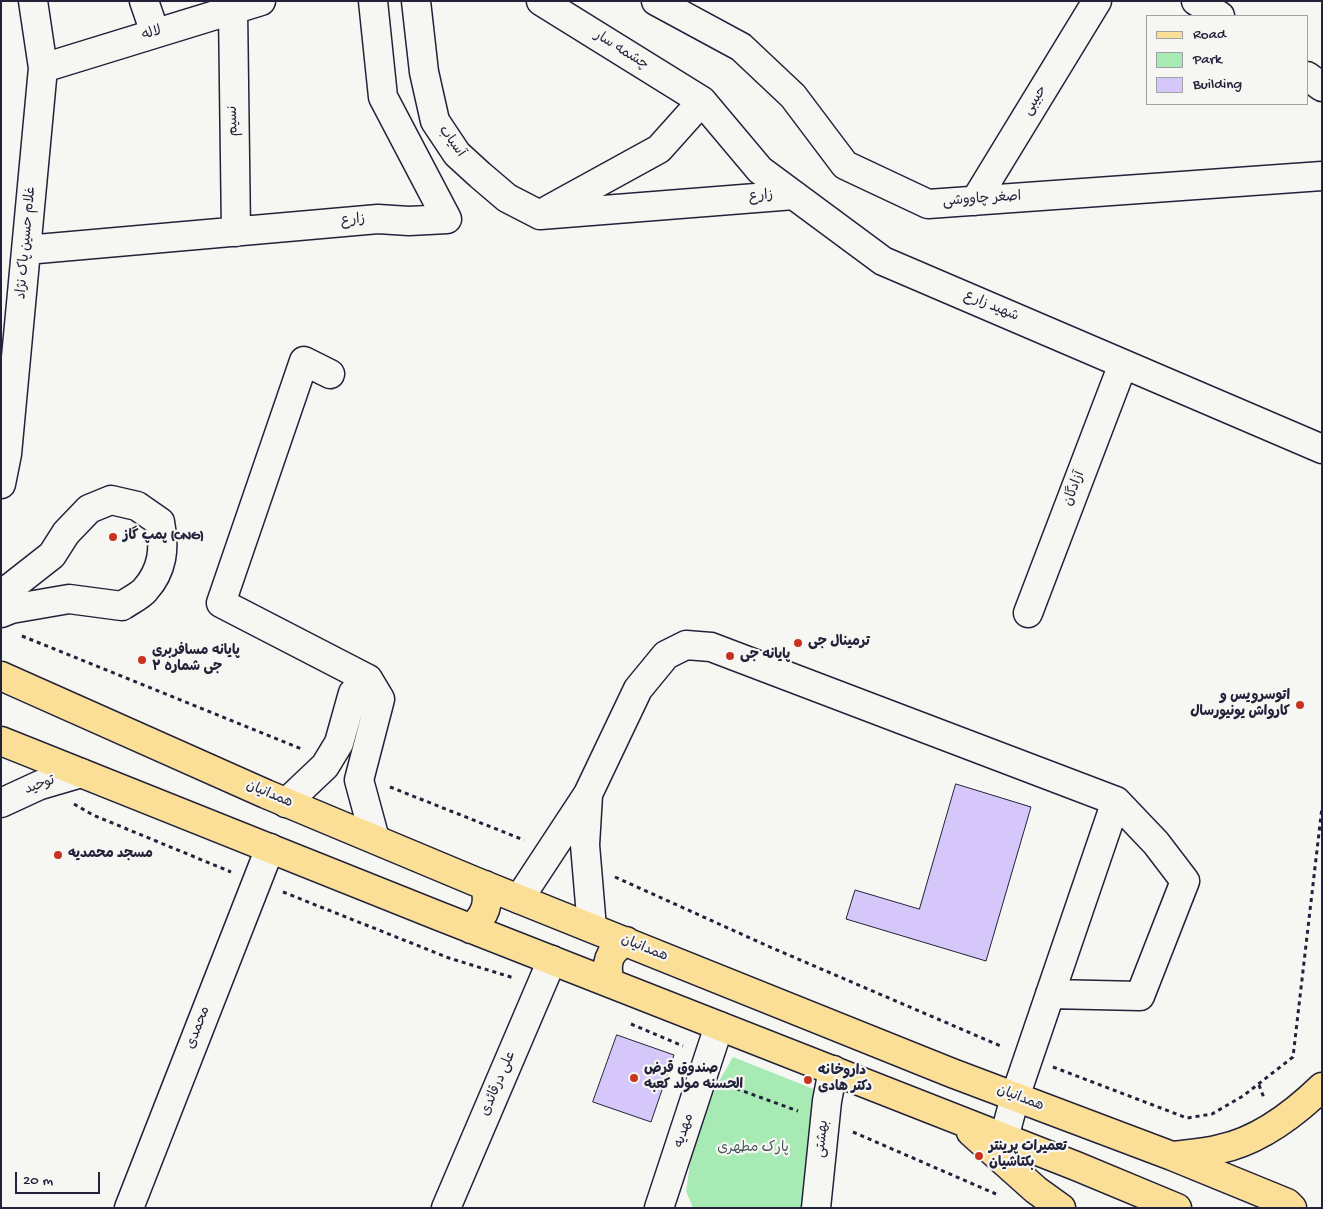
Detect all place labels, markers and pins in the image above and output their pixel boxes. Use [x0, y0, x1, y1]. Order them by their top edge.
place label: پمپ گاز (CNG) [123, 529, 204, 545]
marker: پمپ گاز (CNG) [107, 531, 119, 543]
place label: ترمینال جی [808, 635, 870, 651]
marker: ترمینال جی [792, 637, 804, 649]
place label: پایانه مسافربری جی شماره ۲ [152, 644, 240, 676]
place label: پایانه جی [740, 648, 790, 664]
marker: پایانه جی [724, 650, 736, 662]
marker: پایانه مسافربری جی شماره ۲ [136, 654, 148, 666]
place label: اتوسرویس و کارواش یونیورسال [1190, 689, 1290, 722]
marker: اتوسرویس و کارواش یونیورسال [1294, 699, 1306, 711]
place label: مسجد محمدیه [68, 847, 153, 863]
marker: مسجد محمدیه [52, 849, 64, 861]
place label: صندوق قرض الحسنه مولد کعبه [644, 1062, 743, 1094]
place label: داروخانه دکتر هادی [818, 1064, 872, 1096]
marker: صندوق قرض الحسنه مولد کعبه [628, 1072, 640, 1084]
marker: داروخانه دکتر هادی [802, 1074, 814, 1086]
place label: تعمیرات پرینتر بکتاشیان [989, 1140, 1067, 1172]
marker: تعمیرات پرینتر بکتاشیان [973, 1150, 985, 1162]

